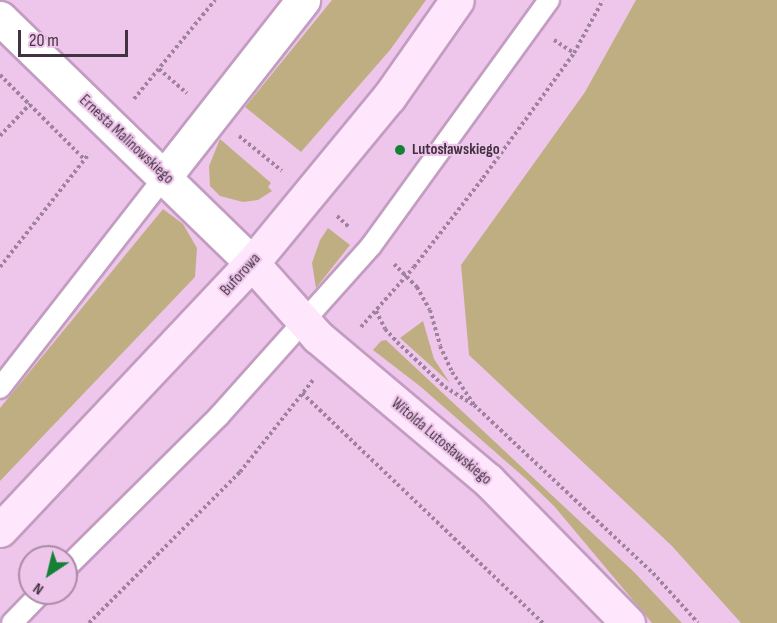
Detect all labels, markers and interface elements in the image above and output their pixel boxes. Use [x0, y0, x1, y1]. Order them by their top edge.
scale bar [21, 18, 130, 56]
text: 20 m [29, 30, 59, 51]
street label: Ernesta Malinowskiego [75, 91, 177, 189]
place label: Lutosławskiego [412, 140, 500, 160]
marker: Lutosławskiego [393, 143, 407, 157]
street label: Buforowa [217, 250, 265, 300]
street label: Witolda Lutosławskiego [387, 394, 495, 490]
north arrow [18, 545, 78, 605]
text: N [30, 578, 47, 599]

